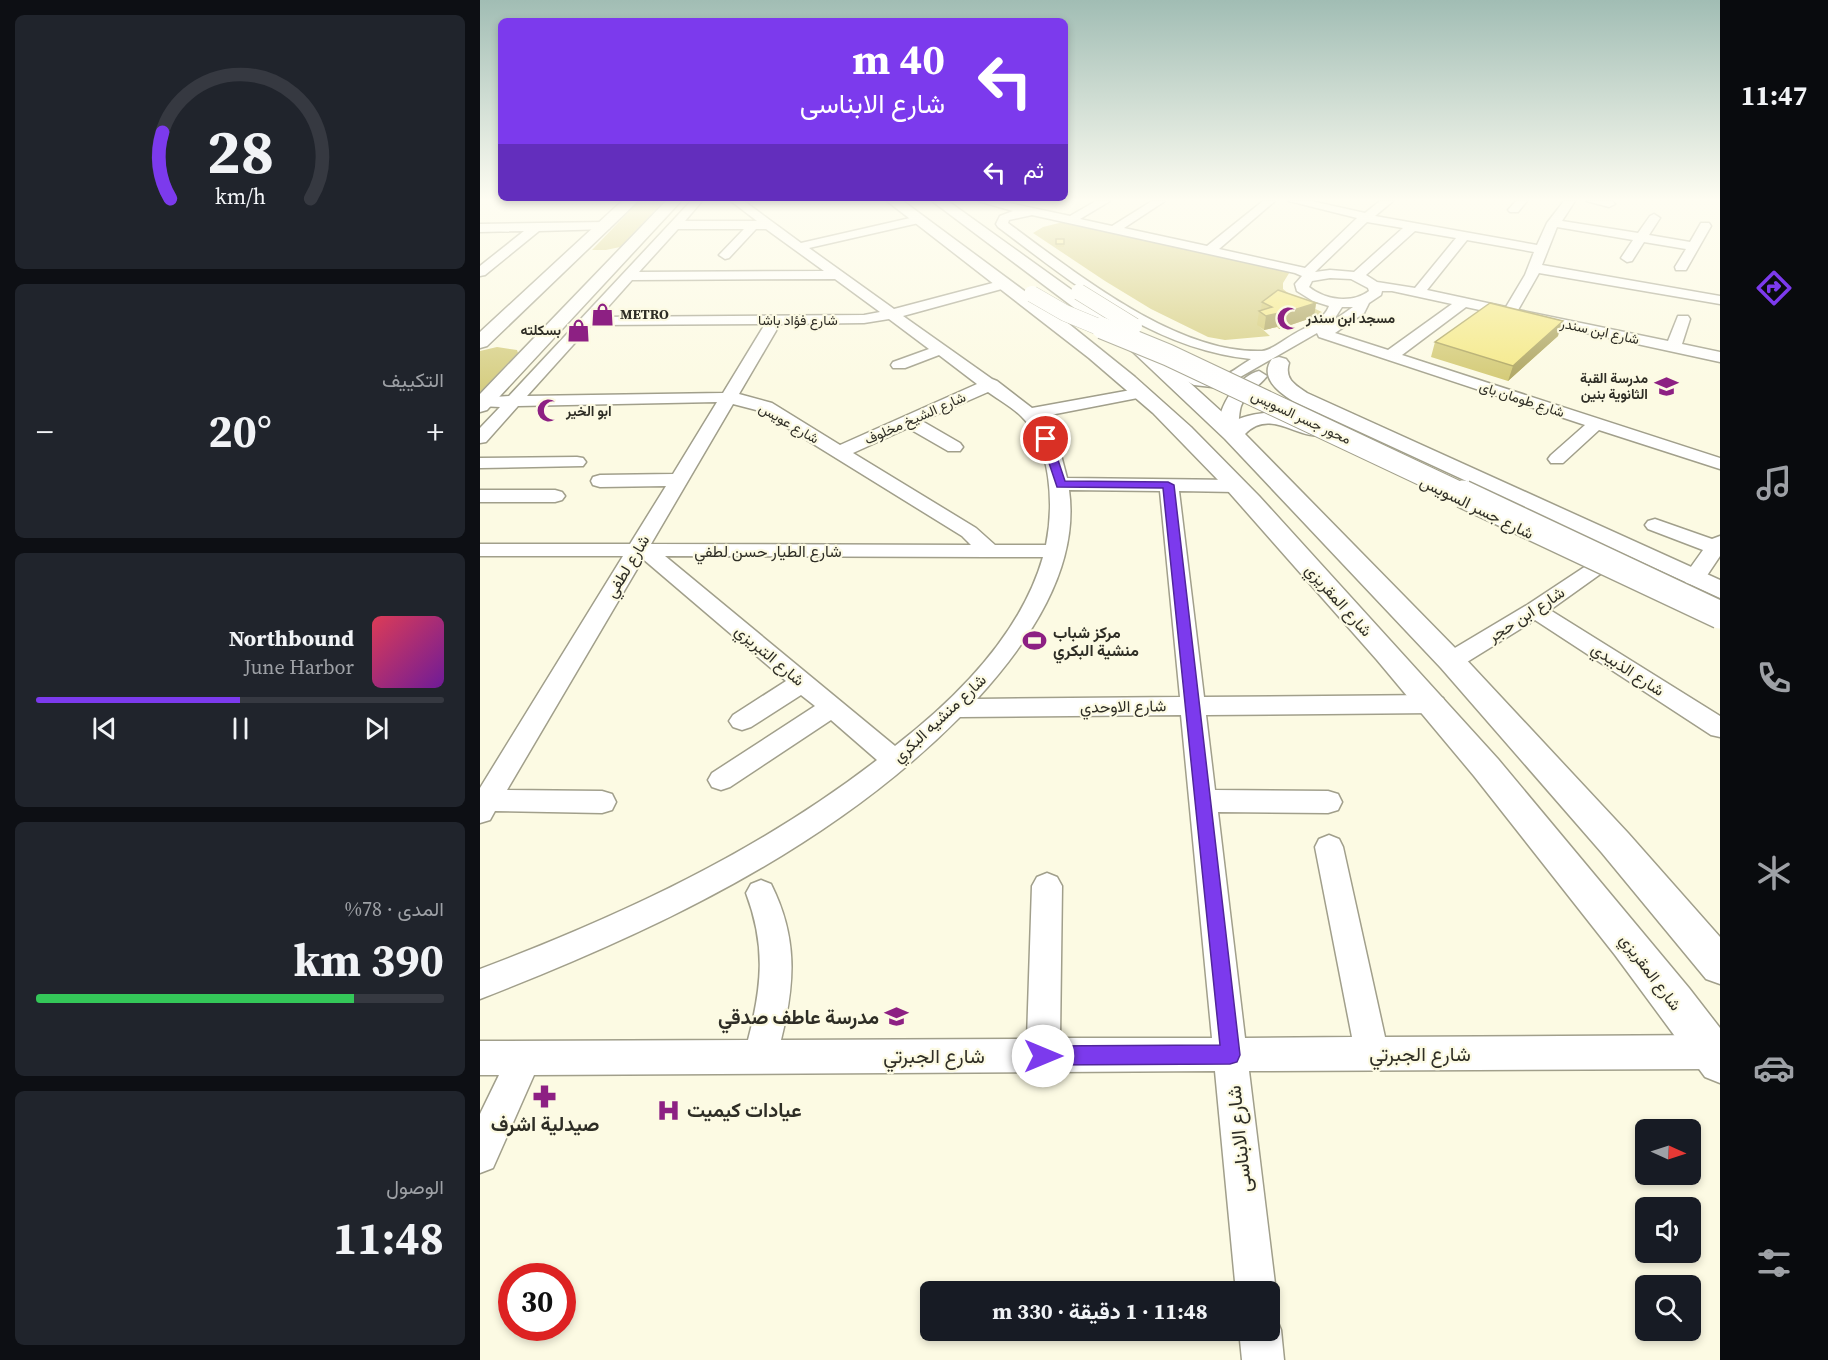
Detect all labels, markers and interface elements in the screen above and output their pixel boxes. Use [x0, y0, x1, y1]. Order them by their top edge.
text: 40 m [852, 30, 945, 88]
icon: left [966, 42, 1044, 120]
text: 11:47 [1741, 77, 1807, 114]
text: شارع الابناسى [800, 85, 945, 122]
text: 28 [206, 108, 274, 194]
text: ثم [1023, 155, 1044, 185]
icon: left [978, 156, 1011, 189]
text: km/h [214, 182, 266, 211]
icon: directions [1753, 267, 1795, 309]
shop icon: METRO [589, 301, 615, 327]
place label: METRO [620, 304, 669, 324]
mosque icon: مسجد ابن سندر [1275, 305, 1301, 331]
place label: مسجد ابن سندر [1305, 308, 1396, 328]
street label: شارع فؤاد باشا [758, 310, 838, 331]
street label: شارع ابن سندر [1558, 313, 1641, 350]
shop icon: بسكلته [566, 317, 592, 343]
place label: بسكلته [521, 320, 561, 340]
text: التكييف [382, 366, 444, 394]
place label: مدرسة القبة الثانوية بنين [1580, 368, 1648, 404]
school or university icon: مدرسة القبة الثانوية بنين [1653, 373, 1679, 399]
street label: شارع طومان باى [1477, 376, 1567, 423]
street label: محور جسر السويس [1248, 385, 1354, 449]
street label: شارع الشيخ مخلوف [861, 387, 969, 450]
mosque icon: ابو الخير [535, 398, 561, 424]
street label: شارع عويس [755, 398, 823, 449]
text: 20° [208, 400, 272, 462]
place label: ابو الخير [565, 401, 612, 421]
text: − [36, 409, 54, 454]
text: + [426, 409, 444, 454]
pin [1020, 413, 1071, 464]
icon: arrive [1029, 422, 1062, 455]
icon: music [1753, 462, 1795, 504]
street label: شارع جسر السويس [1416, 470, 1537, 545]
street label: شارع لطفي [600, 530, 657, 603]
street label: شارع الطيار حسن لطفي [694, 540, 842, 565]
street label: شارع المقريزي [1298, 559, 1377, 643]
street label: شارع ابن حجر [1483, 581, 1569, 648]
street label: شارع التبريزي [729, 619, 810, 693]
place label: مركز شباب منشية البكري [1053, 621, 1139, 664]
text: Northbound [229, 623, 354, 653]
sports icon: مركز شباب منشية البكري [1022, 628, 1048, 654]
street label: شارع الذبيدي [1586, 637, 1669, 703]
text: June Harbor [244, 653, 354, 681]
icon: phone [1753, 657, 1795, 699]
street label: شارع منشيه البكري [887, 669, 993, 769]
street label: شارع الاوحدي [1080, 694, 1166, 721]
icon: previous [88, 712, 121, 745]
icon: pause [224, 712, 257, 745]
icon: next [360, 712, 393, 745]
icon: climate [1753, 852, 1795, 894]
text: المدى · 78% [344, 895, 444, 923]
text: 390 km [293, 929, 444, 991]
street label: شارع المقريزي [1613, 929, 1687, 1017]
place label: مدرسة عاطف صدقي [718, 1003, 879, 1034]
school or university icon: مدرسة عاطف صدقي [884, 1004, 910, 1030]
position arrow [1011, 1024, 1075, 1088]
street label: شارع الجبرتي [1369, 1040, 1471, 1071]
street label: شارع الجبرتي [883, 1042, 985, 1073]
icon: car [1753, 1047, 1795, 1089]
pharmacy icon: صيدلية اشرف [532, 1083, 558, 1109]
street label: شارع الابناسى [1219, 1084, 1259, 1194]
place label: عيادات كيميت [687, 1096, 802, 1124]
hospital icon: عيادات كيميت [656, 1097, 682, 1123]
place label: صيدلية اشرف [491, 1110, 599, 1138]
north arrow [1635, 1119, 1701, 1185]
map controls [1635, 1119, 1701, 1341]
text: الوصول [386, 1173, 444, 1201]
button: sound [1635, 1197, 1701, 1263]
text: 11:48 [333, 1207, 444, 1269]
icon: filters [1753, 1242, 1795, 1284]
speed limit sign: 30 [498, 1263, 576, 1341]
button: search [1635, 1275, 1701, 1341]
text: 11:48 · 1 دقيقة · 330 m [992, 1296, 1208, 1326]

